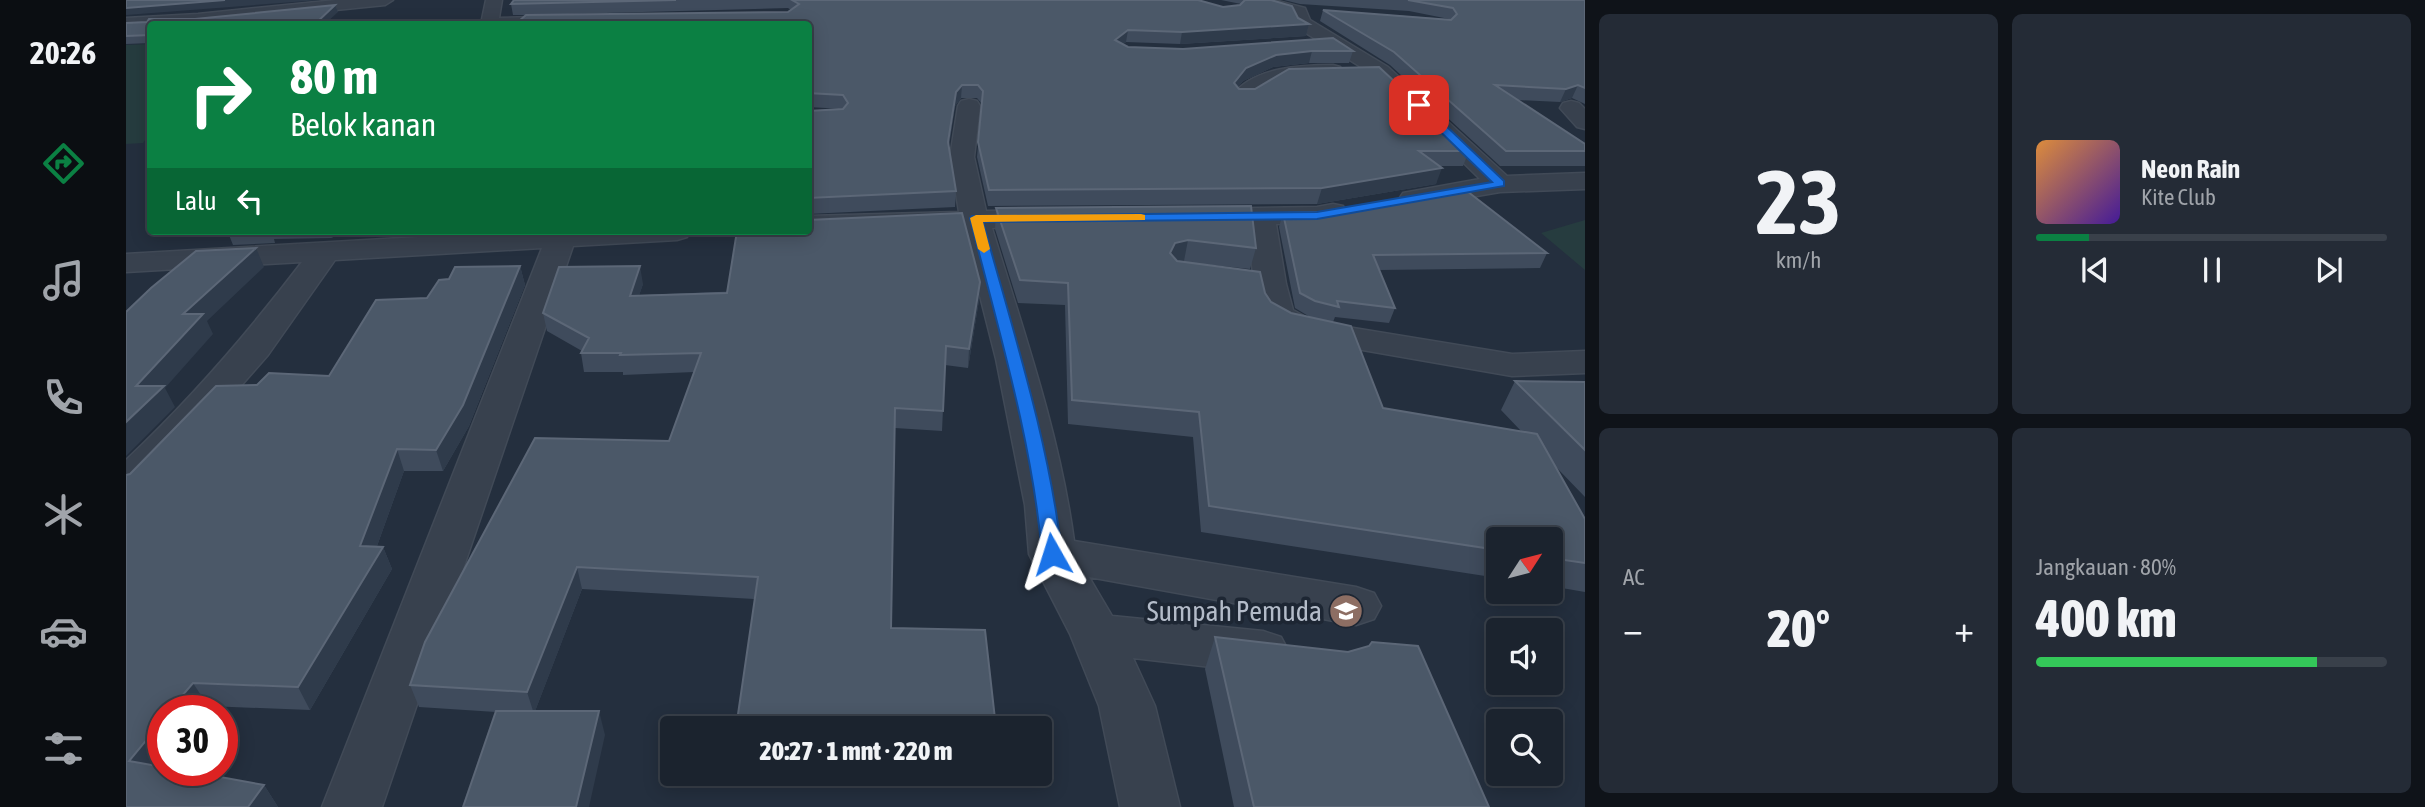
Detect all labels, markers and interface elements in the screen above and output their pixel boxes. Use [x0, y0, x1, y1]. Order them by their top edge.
text: 20:26 [30, 34, 96, 71]
text: 80 m [290, 48, 378, 104]
icon: right [175, 49, 266, 140]
pin [1389, 75, 1449, 135]
icon: arrive [1400, 86, 1438, 124]
text: Belok kanan [290, 106, 436, 143]
icon: directions [39, 139, 88, 188]
text: 23 [1756, 149, 1841, 253]
text: Neon Rain [2141, 154, 2240, 184]
icon: left [231, 182, 269, 220]
text: Kite Club [2141, 184, 2216, 210]
text: Lalu [175, 186, 217, 216]
text: km/h [1776, 247, 1821, 273]
icon: previous [2076, 251, 2114, 289]
icon: pause [2193, 251, 2231, 289]
icon: next [2310, 251, 2348, 289]
icon: music [39, 256, 88, 305]
icon: phone [39, 373, 88, 422]
icon: climate [39, 490, 88, 539]
position arrow [1015, 517, 1089, 591]
north arrow [1486, 527, 1563, 604]
map controls [1486, 527, 1563, 786]
text: Jangkauan · 80% [2036, 554, 2176, 580]
text: AC [1623, 564, 1645, 590]
text: 400 km [2036, 588, 2177, 648]
school or university icon: Sumpah Pemuda [1327, 592, 1365, 630]
place label: Sumpah Pemuda [1147, 595, 1322, 627]
text: 20° [1767, 598, 1830, 658]
icon: car [39, 607, 88, 656]
text: − [1623, 607, 1643, 650]
text: + [1954, 607, 1974, 650]
button: sound [1486, 618, 1563, 695]
speed limit sign: 30 [147, 695, 238, 786]
button: search [1486, 709, 1563, 786]
icon: filters [39, 724, 88, 773]
text: 20:27 · 1 mnt · 220 m [760, 736, 952, 766]

